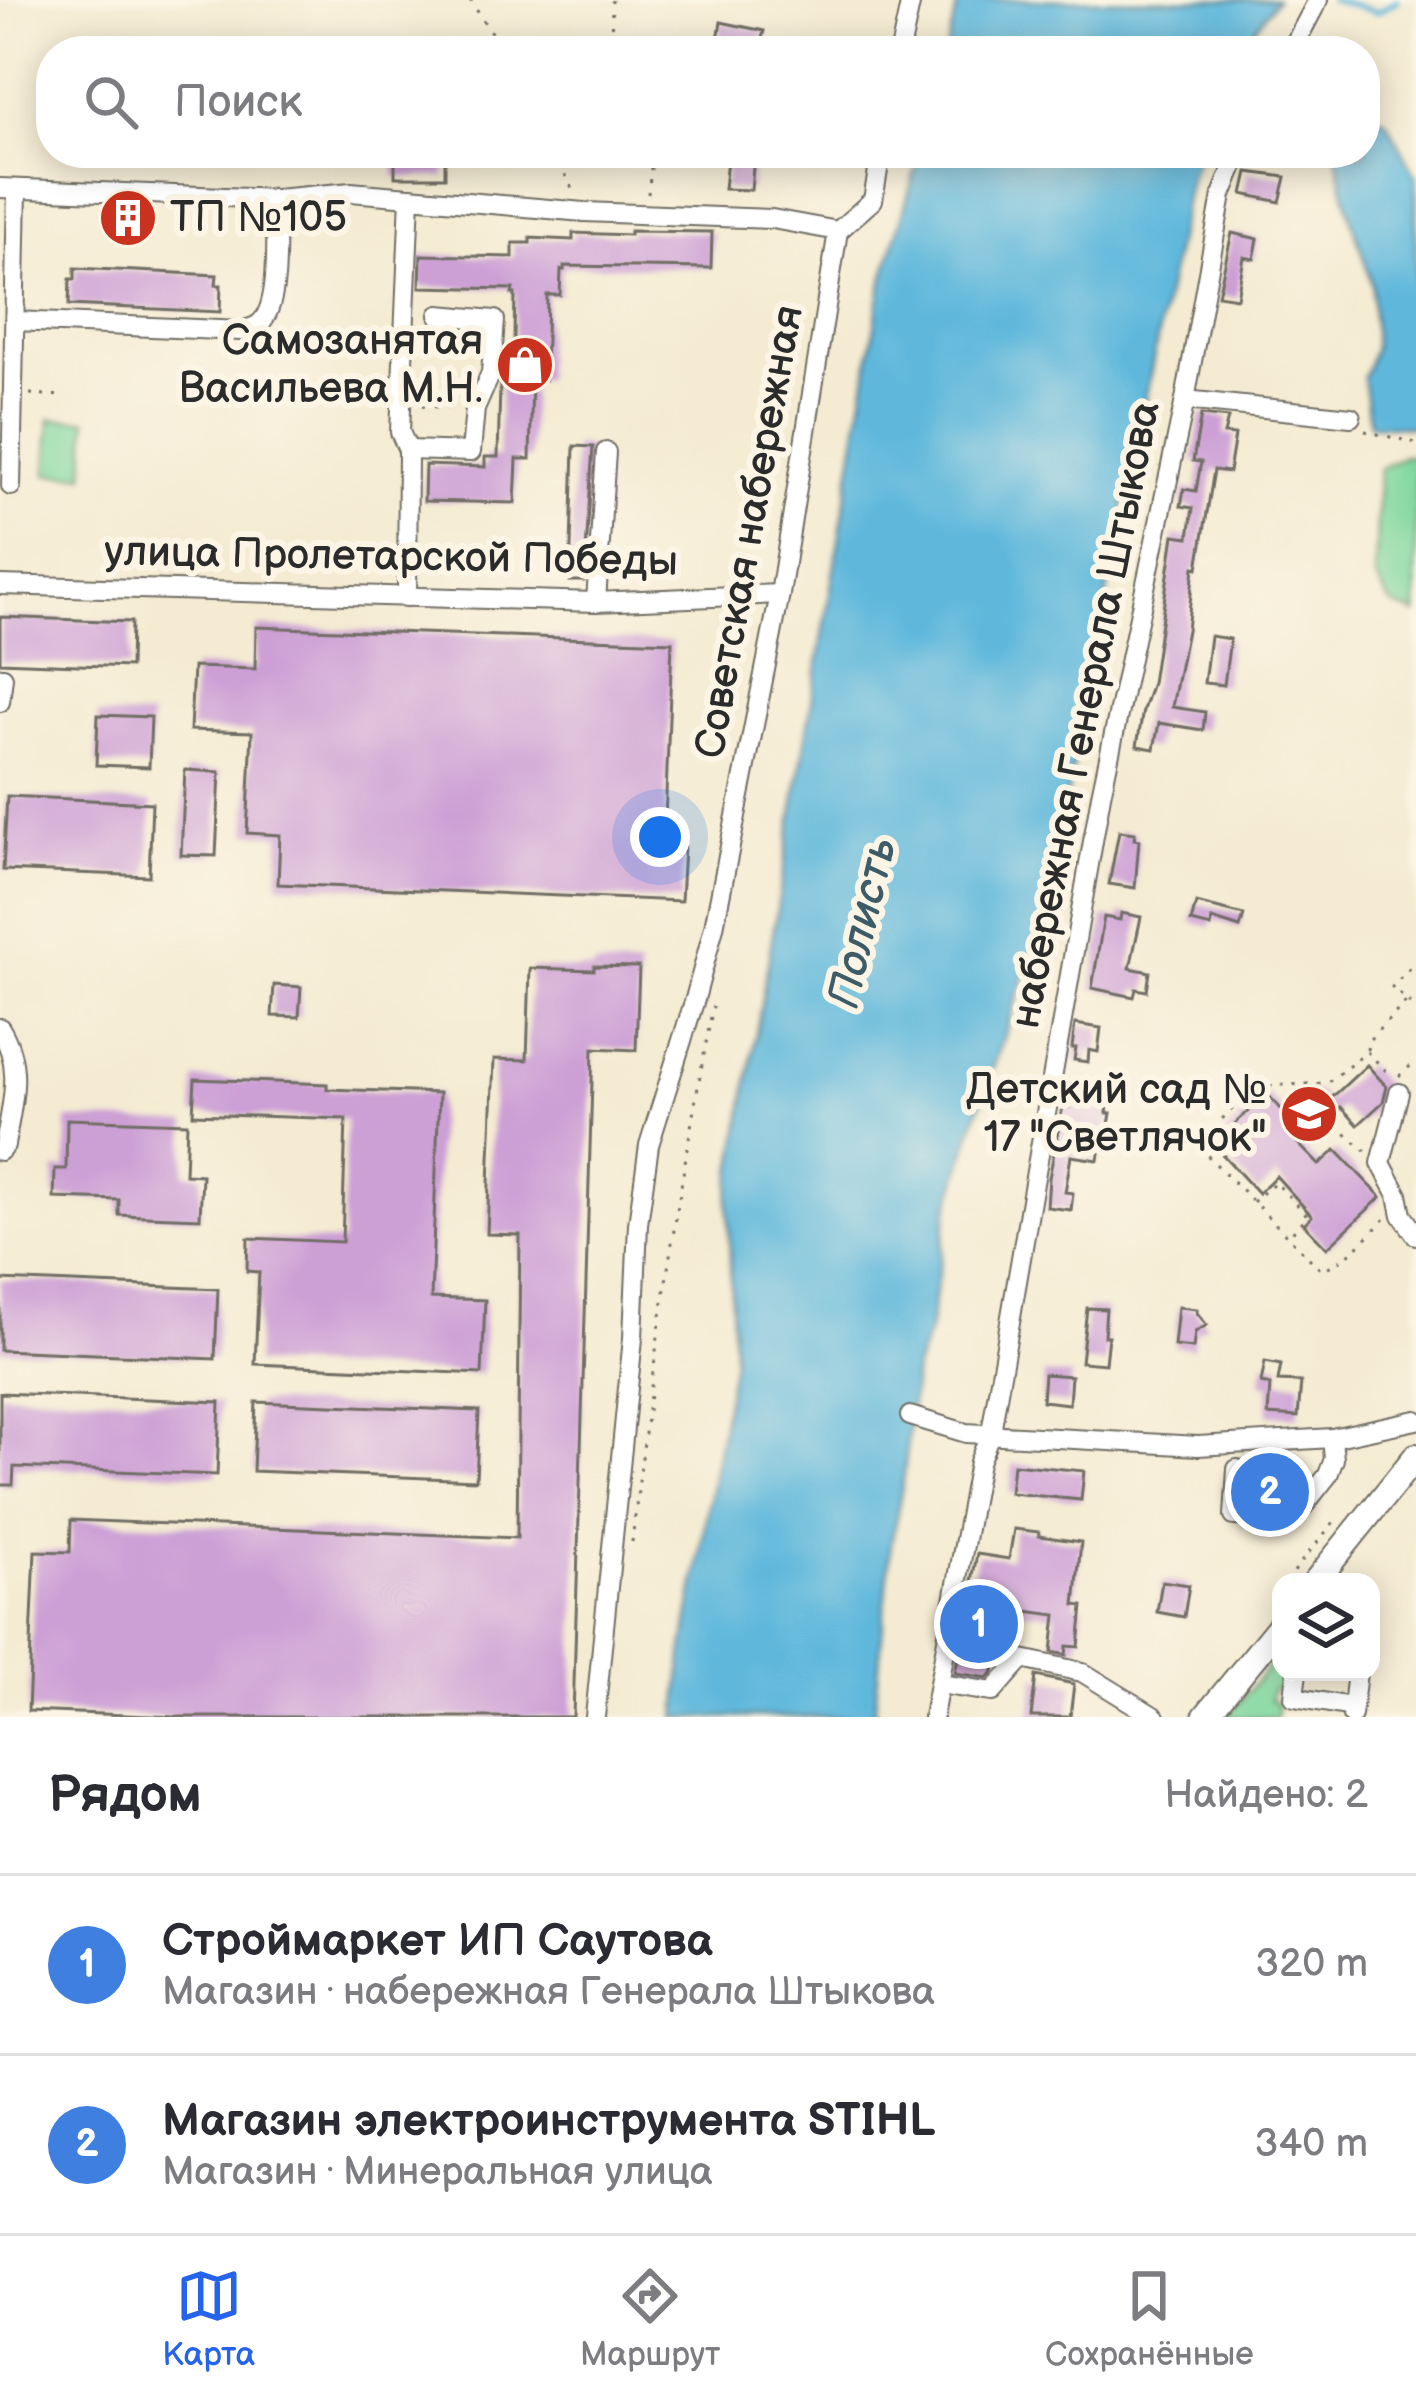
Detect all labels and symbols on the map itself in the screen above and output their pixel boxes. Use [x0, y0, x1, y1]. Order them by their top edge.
building icon: ТП №105 [97, 187, 159, 249]
place label: ТП №105 [170, 193, 347, 244]
street label: Советская набережная [685, 301, 815, 763]
place label: Самозанятая Васильева М.Н. [179, 316, 483, 415]
shop icon: Самозанятая Васильева М.Н. [494, 334, 556, 396]
street label: набережная Генерала Штыкова [1000, 397, 1172, 1033]
street label: улица Пролетарской Победы [104, 526, 678, 588]
your location [630, 807, 690, 867]
water label: Полисть [817, 832, 909, 1014]
place label: Детский сад № 17 "Светлячок" [966, 1065, 1267, 1164]
school or university icon: Детский сад № 17 "Светлячок" [1278, 1083, 1340, 1145]
pin: 2 [1231, 1447, 1309, 1537]
pin: 1 [940, 1579, 1018, 1669]

